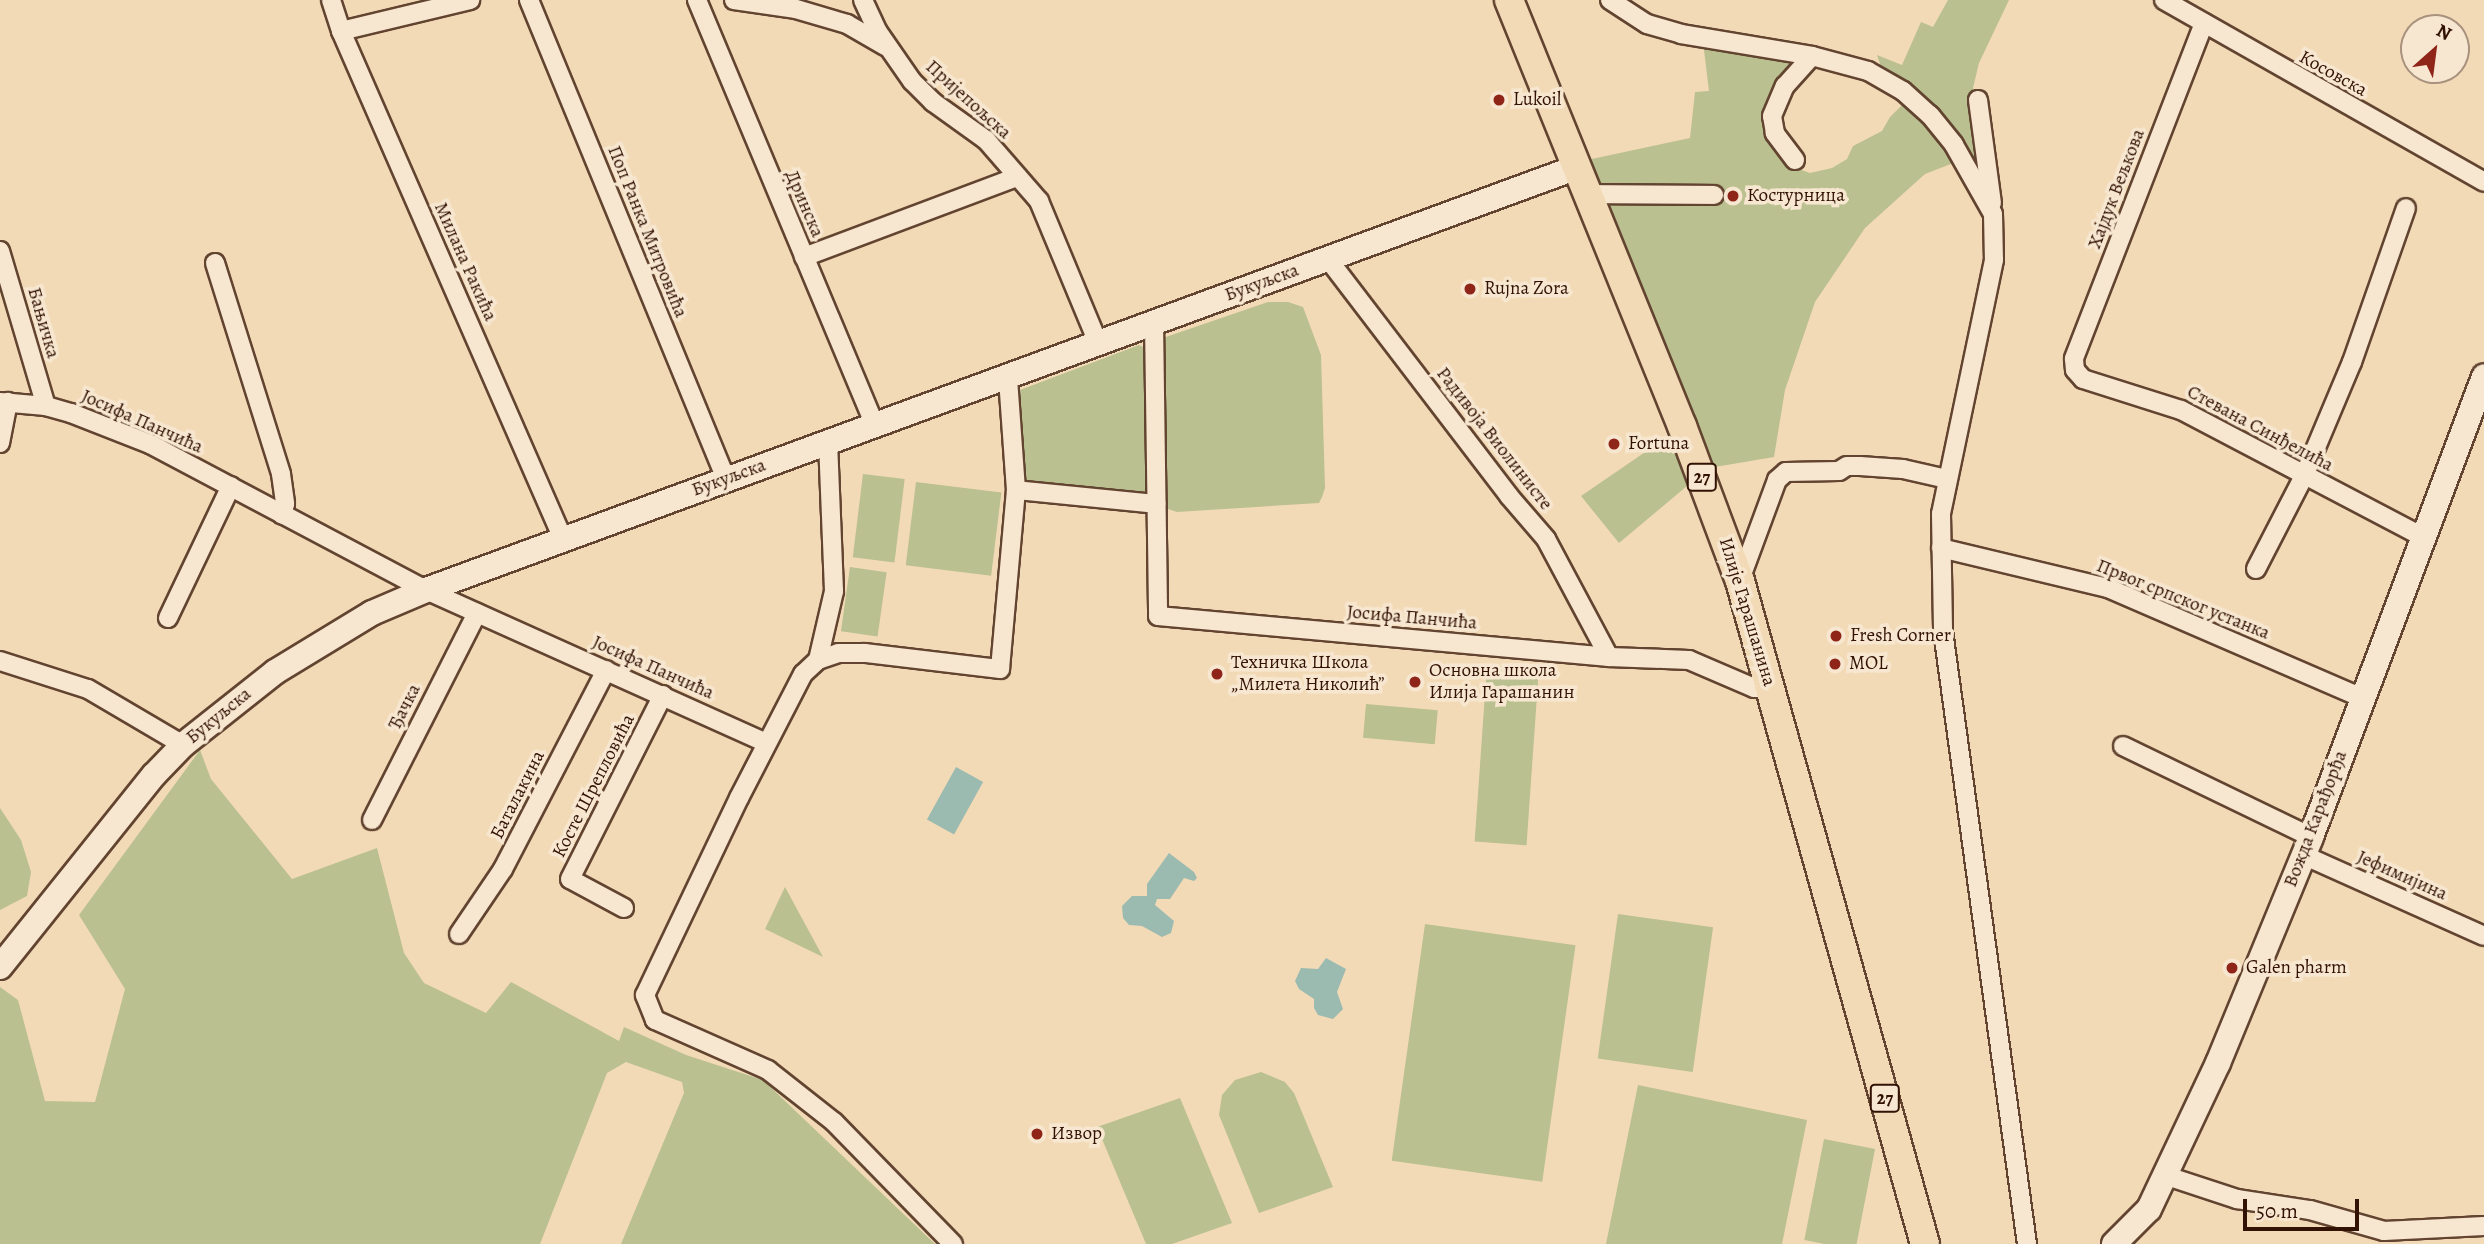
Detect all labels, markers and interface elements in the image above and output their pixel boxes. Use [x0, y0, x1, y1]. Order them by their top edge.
north arrow [2400, 14, 2470, 84]
text: N [2432, 17, 2456, 47]
street label: Косовска [2295, 46, 2371, 102]
street label: Пријепољска [921, 56, 1015, 144]
place label: Lukoil [1513, 89, 1561, 111]
marker: Lukoil [1491, 92, 1507, 108]
street label: Хајдук Вељкова [2084, 126, 2150, 252]
street label: Поп Ранка Митровића [602, 143, 692, 321]
street label: Дринска [780, 167, 828, 241]
place label: Костурница [1747, 185, 1845, 207]
marker: Костурница [1725, 188, 1741, 204]
street label: Милана Ракића [429, 199, 501, 325]
street label: Букуљска [1222, 259, 1302, 307]
place label: Rujna Zora [1484, 278, 1569, 300]
marker: Rujna Zora [1462, 281, 1478, 297]
street label: Бањичка [22, 285, 64, 361]
street label: Радивоја Виолинисте [1431, 363, 1557, 515]
street label: Стевана Синђелића [2183, 381, 2337, 477]
street label: Јосифа Панчића [78, 385, 206, 459]
place label: Fortuna [1628, 433, 1689, 455]
marker: Fortuna [1606, 436, 1622, 452]
street label: Букуљска [689, 454, 769, 502]
road number: 27 [1686, 462, 1718, 491]
street label: Илије Гарашанина [1714, 535, 1780, 689]
street label: Првог српског устанка [2093, 555, 2273, 645]
street label: Јосифа Панчића [1346, 601, 1478, 635]
place label: Fresh Corner [1850, 625, 1951, 647]
marker: Fresh Corner [1828, 628, 1844, 644]
street label: Јосифа Панчића [589, 631, 717, 705]
place label: Техничка Школа „Милета Николић” [1231, 652, 1385, 696]
place label: MOL [1849, 653, 1888, 675]
marker: MOL [1827, 656, 1843, 672]
place label: Основна школа Илија Гарашанин [1429, 660, 1574, 704]
marker: Техничка Школа „Милета Николић” [1209, 666, 1225, 682]
marker: Основна школа Илија Гарашанин [1407, 674, 1423, 690]
street label: Ђачка [384, 680, 426, 734]
street label: Букуљска [182, 683, 256, 749]
street label: Косте Шрепловића [548, 710, 640, 862]
street label: Баталакина [486, 747, 550, 843]
street label: Вожда Карађорђа [2279, 747, 2353, 891]
street label: Јефимијина [2353, 846, 2451, 906]
place label: Galen pharm [2246, 957, 2347, 979]
marker: Galen pharm [2224, 960, 2240, 976]
road number: 27 [1869, 1084, 1901, 1112]
place label: Извор [1051, 1123, 1102, 1145]
marker: Извор [1029, 1126, 1045, 1142]
scale bar [2246, 1184, 2362, 1228]
text: 50 m [2256, 1197, 2298, 1225]

